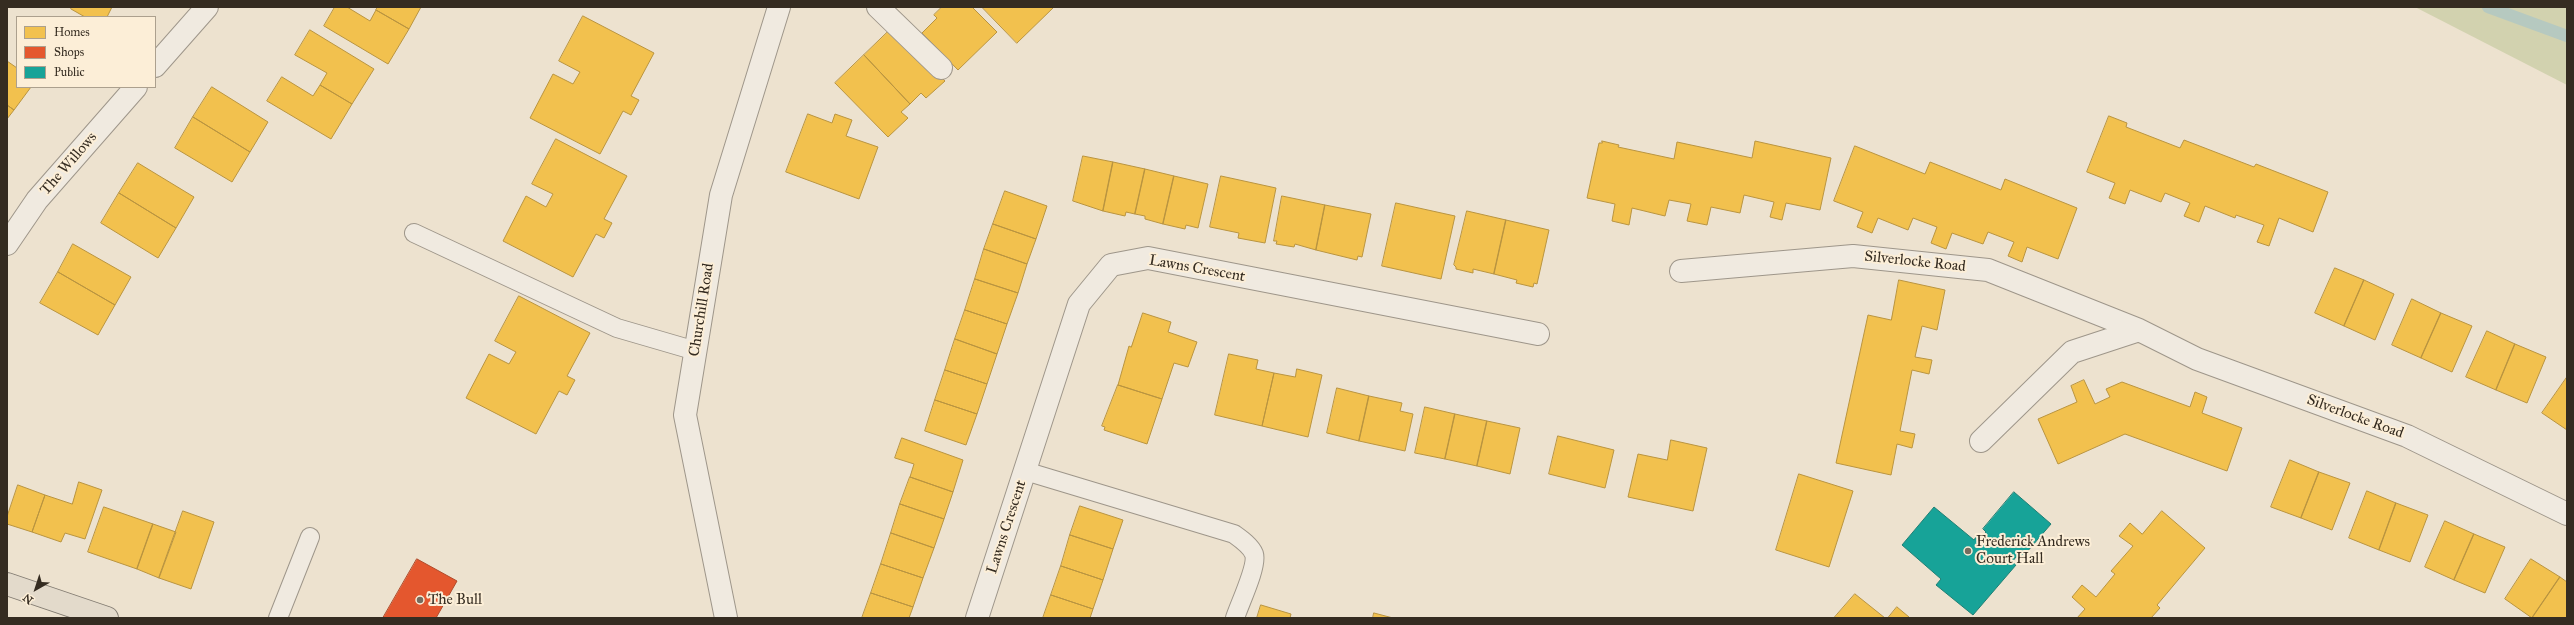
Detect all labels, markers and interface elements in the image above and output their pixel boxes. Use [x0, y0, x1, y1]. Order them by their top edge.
legend [16, 16, 156, 88]
text: Homes [54, 25, 90, 39]
text: Shops [54, 45, 84, 59]
text: Public [54, 65, 85, 79]
street label: The Willows [37, 129, 101, 199]
street label: Silverlocke Road [1863, 248, 1967, 276]
street label: Lawns Crescent [1147, 252, 1247, 286]
street label: Churchill Road [686, 262, 718, 358]
street label: Silverlocke Road [2304, 391, 2406, 443]
street label: Lawns Crescent [983, 478, 1031, 576]
place label: Frederick Andrews Court Hall [1976, 533, 2090, 568]
marker: Frederick Andrews Court Hall [1963, 546, 1973, 556]
north arrow [16, 569, 56, 609]
text: N [20, 591, 36, 607]
place label: The Bull [428, 591, 482, 609]
marker: The Bull [415, 595, 425, 605]

